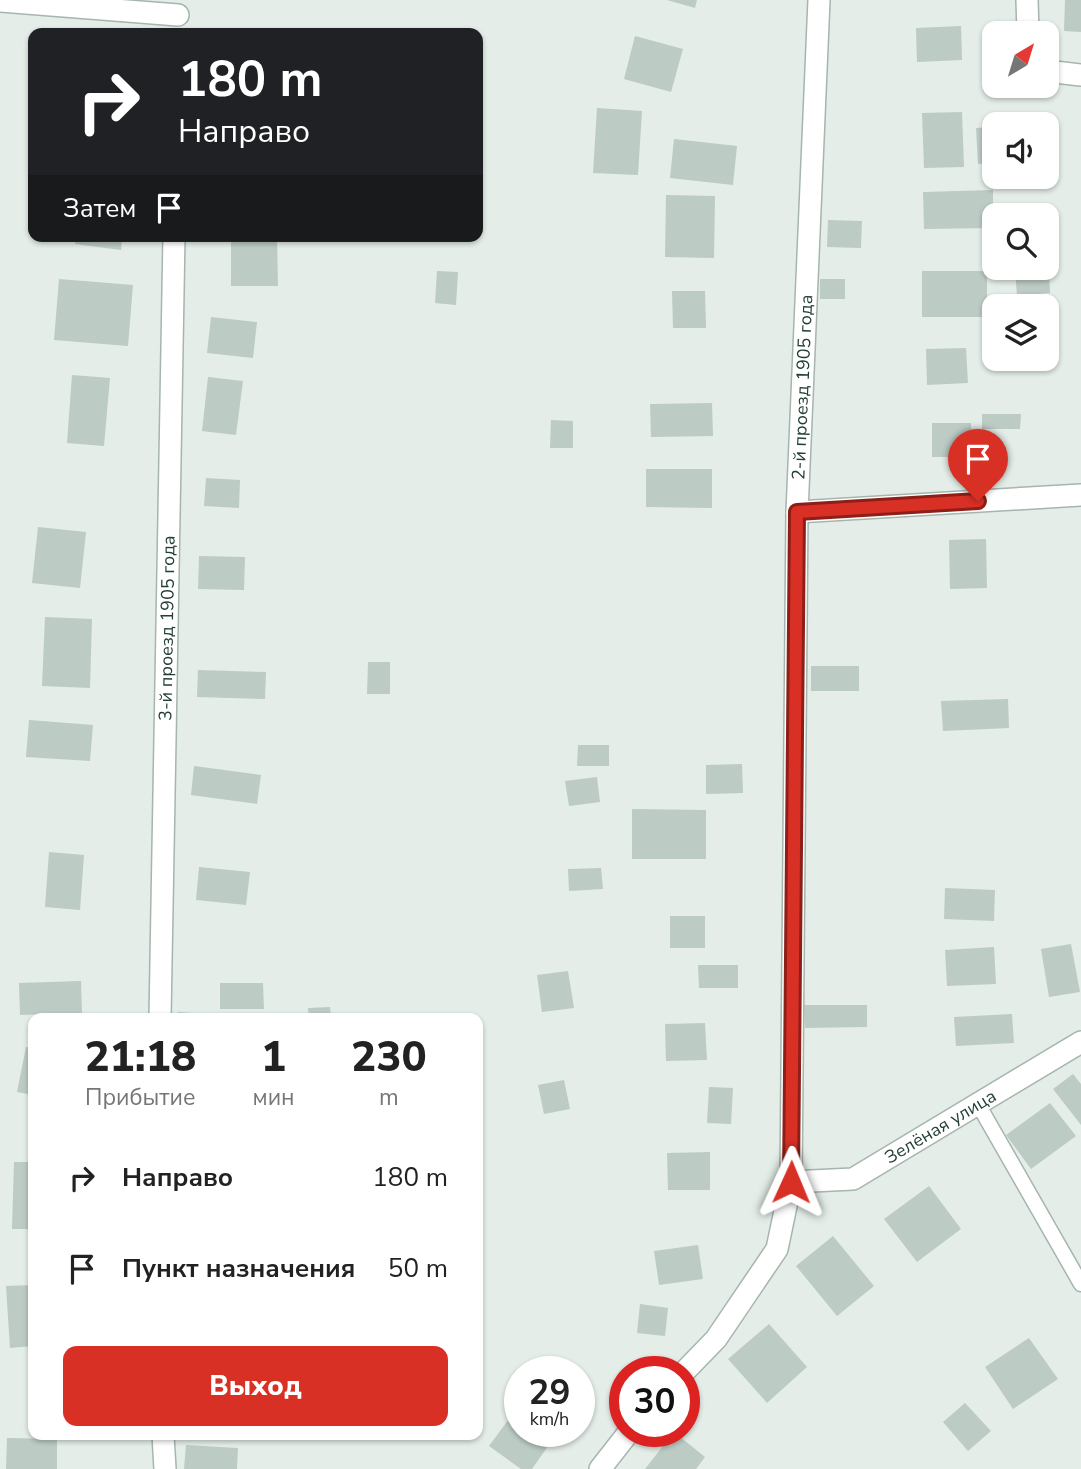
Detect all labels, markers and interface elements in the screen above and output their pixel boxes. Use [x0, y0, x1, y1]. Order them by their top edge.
north arrow [982, 21, 1059, 98]
map controls [982, 21, 1059, 371]
text: 180 m [178, 46, 322, 113]
icon: right [63, 56, 154, 147]
text: Направо [178, 110, 310, 153]
button: sound [982, 112, 1059, 189]
icon: arrive [150, 189, 188, 227]
text: Затем [63, 191, 136, 226]
button: search [982, 203, 1059, 280]
street label: 2-й проезд 1905 года [786, 294, 818, 480]
button: layers [982, 294, 1059, 371]
pin [948, 429, 1008, 501]
icon: arrive [959, 440, 997, 478]
street label: 3-й проезд 1905 года [153, 535, 181, 721]
text: 21:18 [84, 1029, 196, 1086]
text: 1 [261, 1029, 286, 1086]
text: 230 [351, 1029, 427, 1086]
text: Прибытие [85, 1082, 195, 1113]
text: мин [253, 1082, 295, 1113]
text: m [379, 1082, 399, 1113]
street label: Зелёная улица [880, 1084, 1001, 1169]
position arrow [754, 1145, 828, 1219]
icon: right [63, 1159, 101, 1197]
text: Направо [122, 1160, 233, 1195]
text: 180 m [372, 1160, 448, 1195]
icon: arrive [63, 1250, 101, 1288]
text: Пункт назначения [122, 1251, 355, 1286]
text: 50 m [388, 1251, 448, 1286]
button: Выход [63, 1346, 448, 1426]
speed limit sign: 30 [609, 1356, 700, 1447]
text: 29 [528, 1369, 571, 1416]
text: km/h [530, 1407, 569, 1431]

